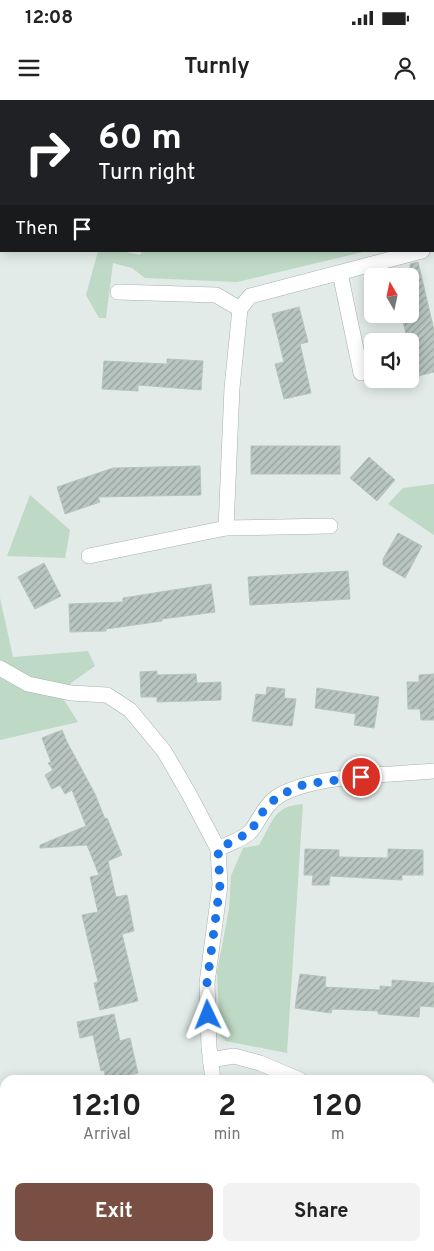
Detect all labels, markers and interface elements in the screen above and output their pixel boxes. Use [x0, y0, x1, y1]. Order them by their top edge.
text: 12:08 [25, 6, 73, 30]
icon: menu [15, 54, 43, 82]
text: Turnly [184, 54, 250, 81]
icon: person [391, 54, 419, 82]
text: 60 m [98, 117, 182, 161]
icon: right [15, 120, 80, 185]
text: Turn right [98, 160, 195, 187]
icon: arrive [68, 215, 96, 243]
text: Then [15, 217, 58, 241]
north arrow [364, 268, 419, 322]
map controls [364, 268, 419, 388]
button: sound [364, 333, 419, 388]
pin [340, 756, 382, 798]
icon: arrive [347, 763, 375, 791]
position arrow [181, 988, 233, 1040]
text: 12:10 [72, 1089, 142, 1126]
text: 2 [218, 1089, 236, 1126]
text: 120 [313, 1089, 363, 1126]
text: Arrival [83, 1125, 131, 1145]
text: min [214, 1125, 240, 1145]
text: m [331, 1125, 344, 1145]
button: Exit [15, 1183, 213, 1241]
button: Share [223, 1183, 420, 1241]

